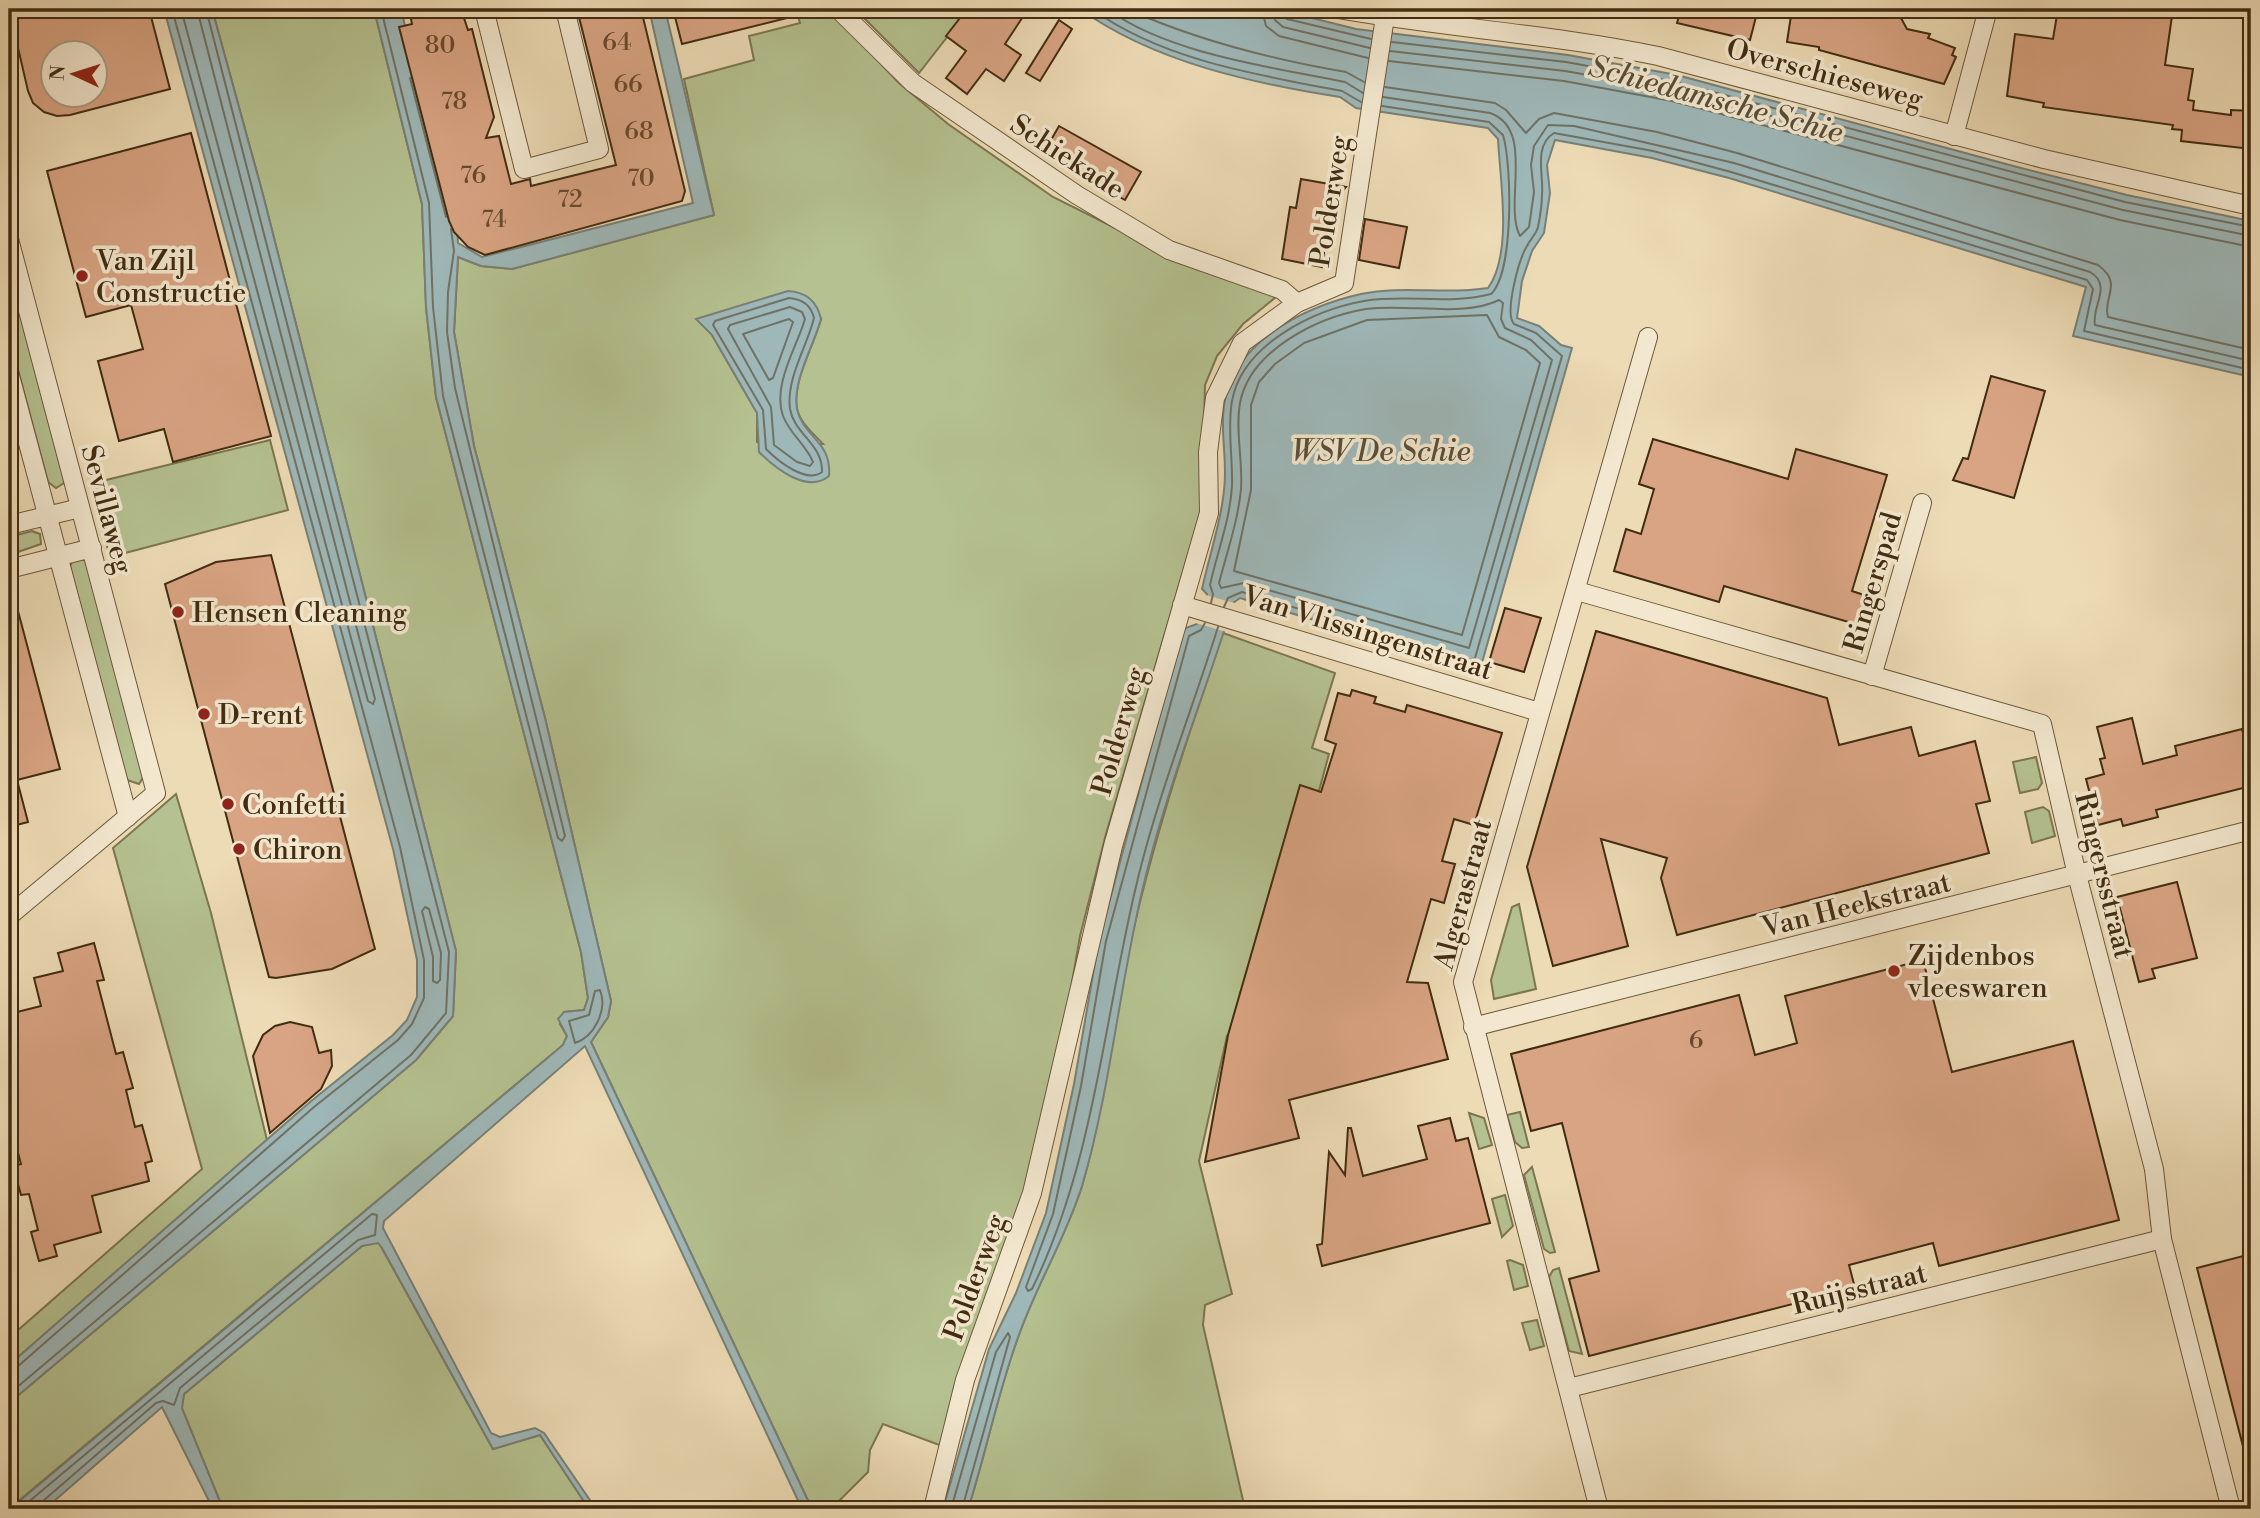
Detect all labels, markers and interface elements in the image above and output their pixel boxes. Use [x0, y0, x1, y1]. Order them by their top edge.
house number: 64 [602, 28, 632, 58]
house number: 80 [425, 31, 455, 61]
street label: Overschieseweg [1723, 31, 1927, 118]
north arrow [38, 38, 108, 108]
water label: Schiedamsche Schie [1584, 48, 1847, 152]
text: N [46, 65, 71, 81]
house number: 66 [613, 70, 643, 100]
house number: 78 [441, 87, 467, 117]
street label: Schiekade [1003, 107, 1131, 207]
house number: 68 [624, 117, 654, 147]
street label: Polderweg [1303, 133, 1358, 269]
house number: 76 [460, 161, 486, 191]
house number: 70 [627, 164, 655, 194]
house number: 72 [557, 185, 583, 215]
house number: 74 [481, 205, 507, 235]
place label: Van Zijl Constructie [95, 244, 246, 311]
marker: Van Zijl Constructie [74, 268, 90, 284]
water label: WSV De Schie [1292, 433, 1470, 471]
street label: Sevillaweg [73, 441, 141, 578]
street label: Ringerspad [1837, 508, 1910, 657]
street label: Van Vlissingenstraat [1237, 578, 1497, 688]
place label: Hensen Cleaning [192, 596, 408, 631]
marker: Hensen Cleaning [170, 604, 186, 620]
street label: Polderweg [1084, 663, 1155, 800]
place label: D-rent [218, 698, 304, 733]
marker: D-rent [196, 706, 212, 722]
place label: Confetti [242, 788, 346, 823]
street label: Ringersstraat [2066, 788, 2141, 962]
marker: Confetti [220, 796, 236, 812]
street label: Algerastraat [1426, 815, 1500, 975]
place label: Chiron [253, 833, 343, 868]
marker: Chiron [231, 841, 247, 857]
street label: Van Heekstraat [1757, 865, 1954, 946]
place label: Zijdenbos vleeswaren [1907, 939, 2048, 1006]
marker: Zijdenbos vleeswaren [1886, 963, 1902, 979]
house number: 6 [1689, 1026, 1703, 1056]
street label: Polderweg [936, 1209, 1015, 1346]
street label: Ruijsstraat [1788, 1256, 1931, 1323]

